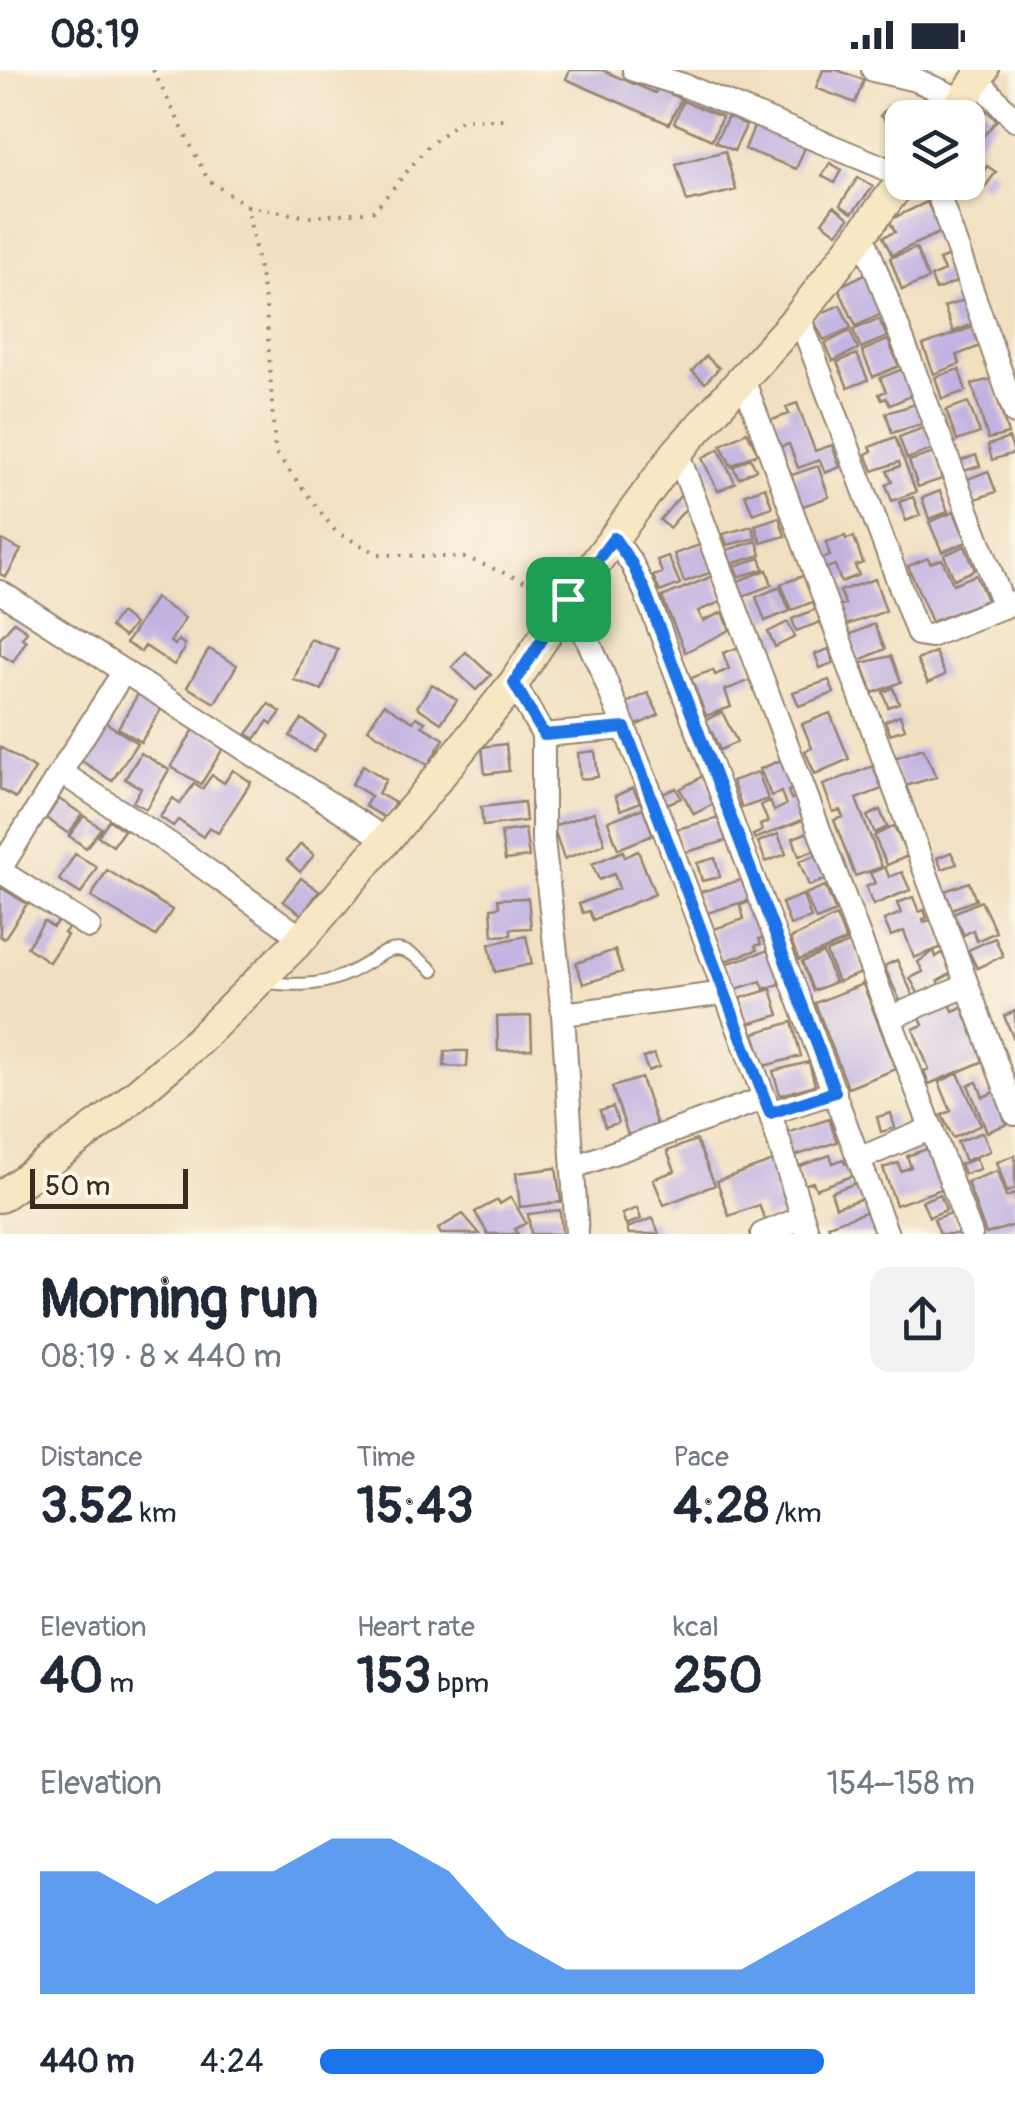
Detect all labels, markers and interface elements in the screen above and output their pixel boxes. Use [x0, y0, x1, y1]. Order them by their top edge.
text: 08:19 [50, 11, 140, 59]
map controls [885, 100, 985, 200]
button: layers [885, 100, 985, 200]
pin [526, 557, 611, 642]
icon: arrive [541, 572, 596, 627]
scale bar [30, 1164, 188, 1208]
text: 50 m [45, 1169, 110, 1204]
text: Morning run [40, 1265, 318, 1334]
button: share [870, 1267, 975, 1372]
text: 08:19 · 8 × 440 m [40, 1337, 282, 1377]
text: Distance [40, 1440, 142, 1475]
text: Time [357, 1440, 415, 1475]
text: Pace [673, 1440, 729, 1475]
text: 3.52 [40, 1475, 134, 1538]
text: 15:43 [357, 1475, 474, 1538]
text: 4:28 [673, 1475, 769, 1538]
text: km [134, 1496, 177, 1531]
text: /km [769, 1496, 822, 1531]
text: Elevation [40, 1610, 147, 1645]
text: Heart rate [357, 1610, 475, 1645]
text: kcal [673, 1610, 719, 1645]
text: 40 [40, 1645, 103, 1708]
text: 153 [357, 1645, 431, 1708]
text: 250 [673, 1645, 763, 1708]
text: m [103, 1666, 134, 1701]
text: bpm [431, 1666, 489, 1701]
text: Elevation [40, 1764, 162, 1804]
text: 154–158 m [826, 1764, 975, 1804]
text: 440 m [40, 2042, 134, 2082]
text: 4:24 [200, 2042, 264, 2082]

